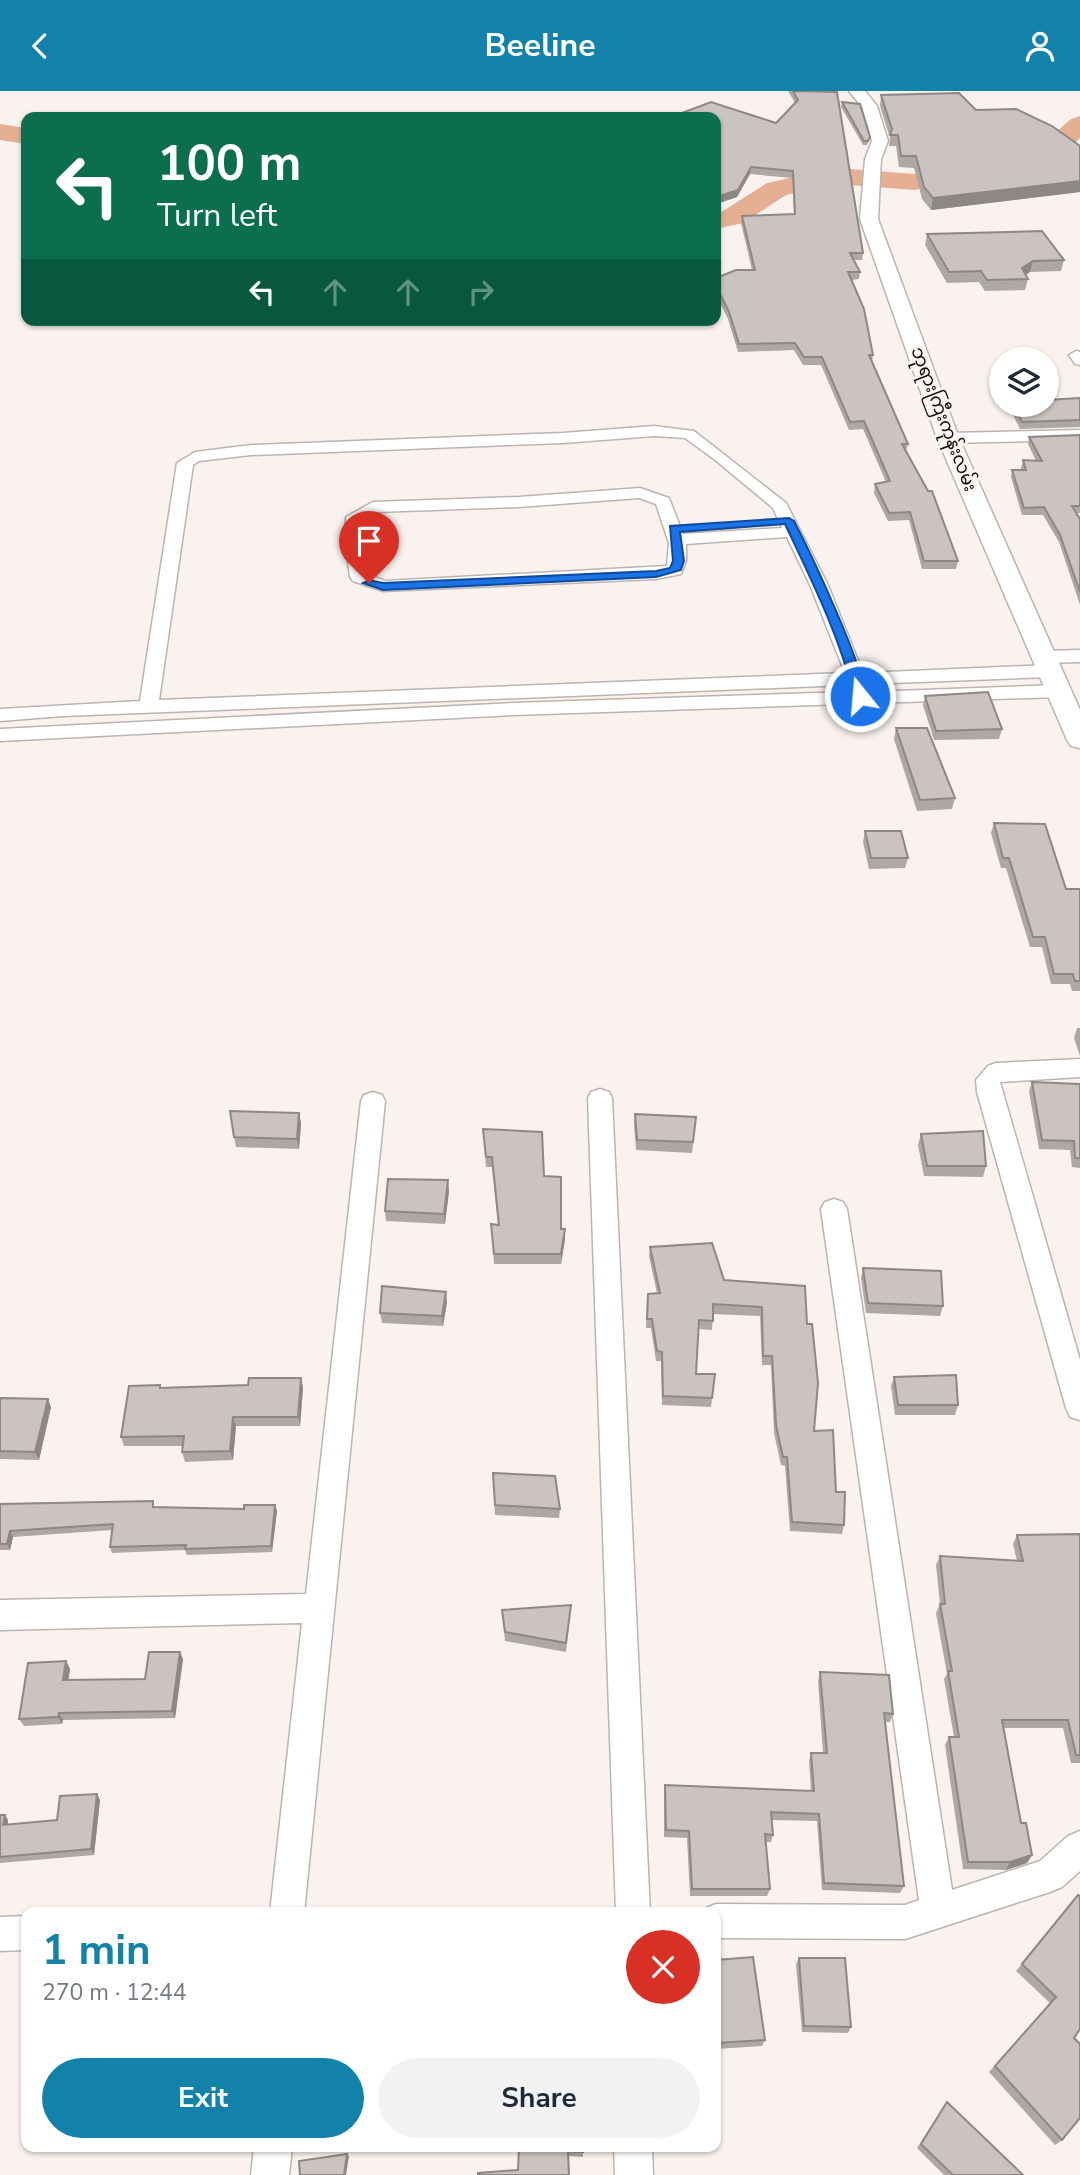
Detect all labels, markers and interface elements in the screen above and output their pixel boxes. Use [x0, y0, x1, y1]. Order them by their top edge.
text: Beeline [484, 24, 596, 67]
icon: back [21, 27, 59, 65]
icon: person [1021, 27, 1059, 65]
text: 100 m [157, 130, 301, 197]
icon: left [42, 140, 133, 231]
text: Turn left [157, 194, 277, 237]
icon: left [243, 273, 281, 311]
icon: ahead [316, 273, 354, 311]
icon: ahead [389, 273, 427, 311]
icon: right [462, 273, 500, 311]
street label: ဘုရားကြီးကုန်းလမ်း [903, 343, 984, 496]
map controls [989, 347, 1059, 417]
button: layers [989, 347, 1059, 417]
pin [339, 511, 399, 583]
icon: arrive [350, 522, 388, 560]
position arrow [823, 659, 897, 733]
text: 1 min [42, 1922, 151, 1979]
button: close [626, 1930, 700, 2004]
text: 270 m · 12:44 [42, 1977, 187, 2008]
button: Exit [42, 2058, 364, 2138]
button: Share [378, 2058, 700, 2138]

